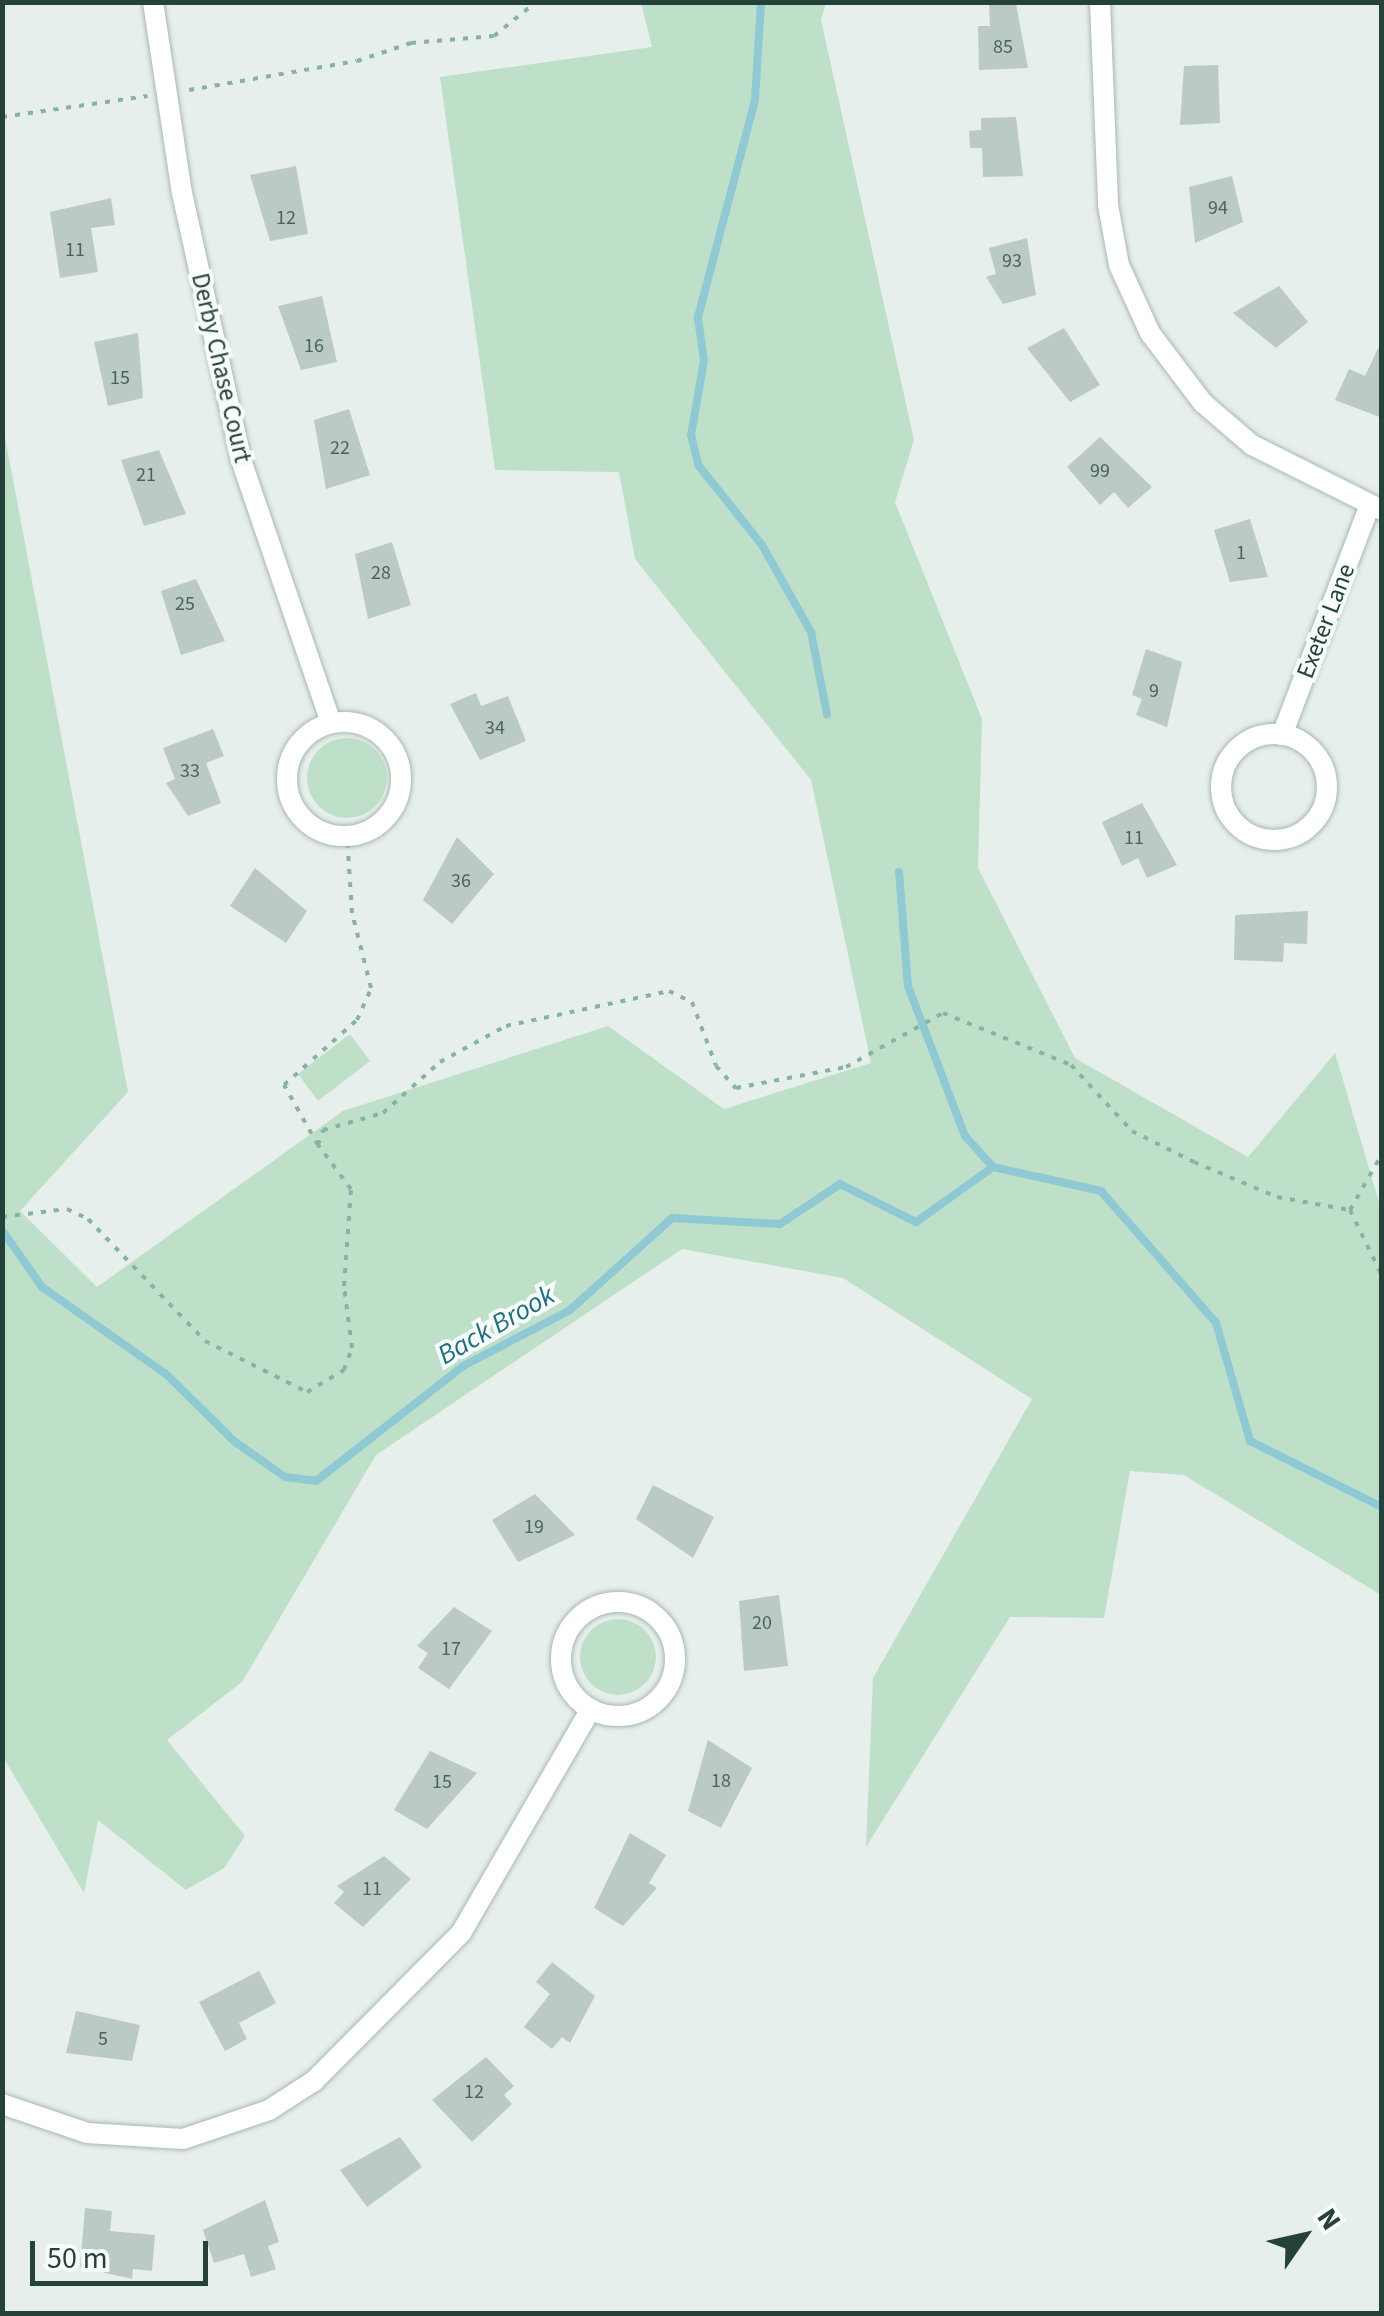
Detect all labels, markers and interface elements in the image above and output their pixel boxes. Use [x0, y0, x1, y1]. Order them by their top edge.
house number: 85 [993, 35, 1013, 59]
house number: 94 [1208, 196, 1228, 220]
house number: 12 [276, 206, 296, 230]
house number: 11 [65, 238, 85, 262]
house number: 93 [1002, 249, 1022, 273]
street label: Derby Chase Court [185, 270, 257, 466]
house number: 16 [304, 334, 324, 358]
house number: 15 [110, 366, 130, 390]
house number: 22 [330, 436, 350, 460]
house number: 99 [1090, 459, 1110, 483]
house number: 21 [136, 463, 156, 487]
house number: 1 [1236, 541, 1246, 565]
street label: Exeter Lane [1290, 559, 1362, 683]
house number: 28 [371, 561, 391, 585]
house number: 25 [175, 592, 195, 616]
house number: 9 [1149, 679, 1159, 703]
house number: 34 [485, 716, 505, 740]
house number: 33 [180, 759, 200, 783]
house number: 11 [1124, 826, 1144, 850]
house number: 36 [451, 869, 471, 893]
water label: Back Brook [432, 1278, 560, 1372]
house number: 19 [524, 1515, 544, 1539]
house number: 20 [752, 1611, 772, 1635]
house number: 17 [441, 1637, 461, 1661]
house number: 18 [711, 1769, 731, 1793]
house number: 15 [432, 1770, 452, 1794]
house number: 11 [362, 1877, 382, 1901]
house number: 5 [98, 2027, 108, 2051]
house number: 12 [464, 2080, 484, 2104]
north arrow [1254, 2186, 1354, 2286]
text: N [1307, 2200, 1351, 2238]
scale bar [35, 2221, 212, 2283]
text: 50 m [47, 2237, 108, 2280]

